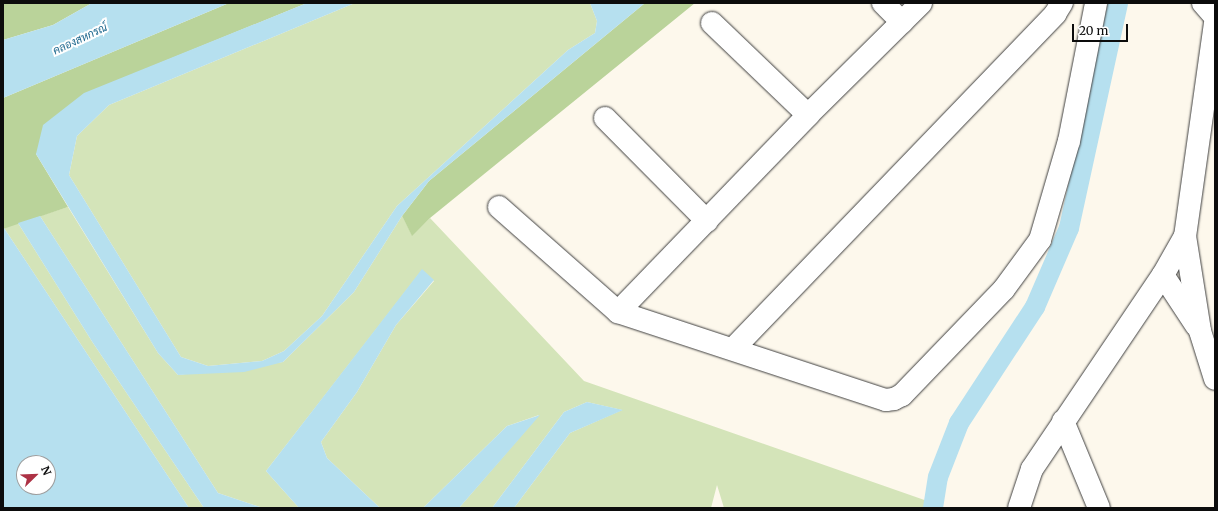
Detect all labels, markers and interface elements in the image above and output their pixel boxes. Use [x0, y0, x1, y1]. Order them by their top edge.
scale bar [1074, 16, 1130, 42]
water label: คลองสหกรณ์ [51, 21, 109, 57]
text: 20 m [1079, 23, 1108, 38]
north arrow [16, 455, 56, 495]
text: N [38, 464, 54, 477]

